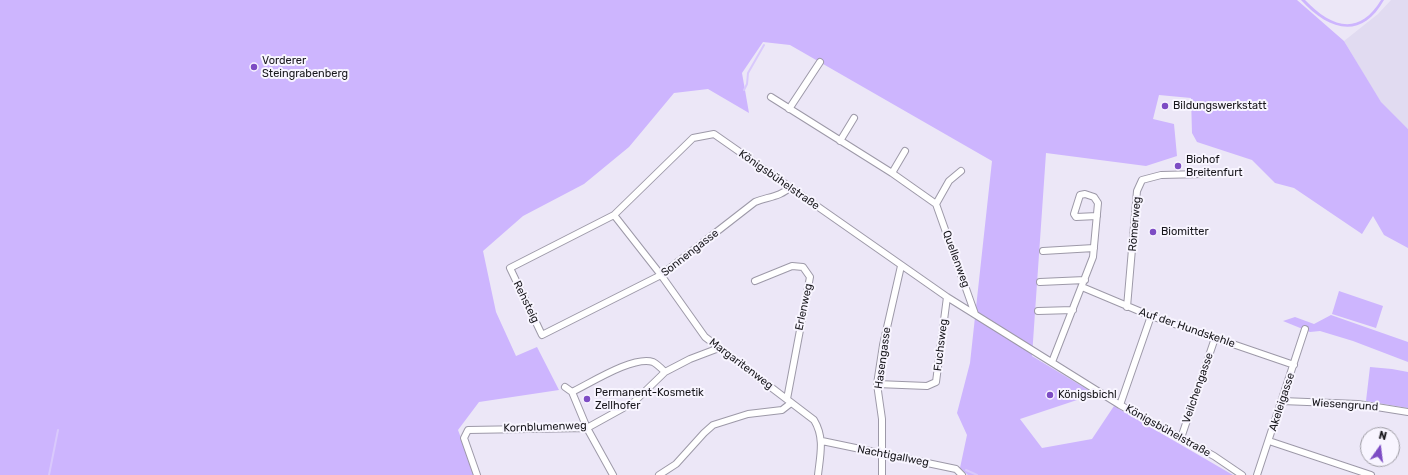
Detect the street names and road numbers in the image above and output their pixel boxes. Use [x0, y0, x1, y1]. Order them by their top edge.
street label: Königsbühelstraße [736, 147, 822, 213]
street label: Römerweg [1126, 196, 1144, 252]
street label: Sonnengasse [659, 226, 721, 280]
street label: Quellenweg [940, 229, 972, 289]
street label: Rehsteig [510, 279, 542, 325]
street label: Erlenweg [793, 282, 815, 332]
street label: Auf der Hundskehle [1137, 305, 1237, 351]
street label: Fuchsweg [931, 318, 951, 372]
street label: Hasengasse [872, 326, 894, 390]
street label: Margaritenweg [706, 336, 776, 392]
street label: Veilchengasse [1180, 351, 1216, 425]
street label: Akeleigasse [1266, 371, 1298, 433]
street label: Wiesengrund [1311, 396, 1379, 414]
street label: Königsbühelstraße [1123, 402, 1213, 460]
street label: Kornblumenweg [503, 419, 587, 435]
street label: Nachtigallweg [856, 443, 930, 469]

